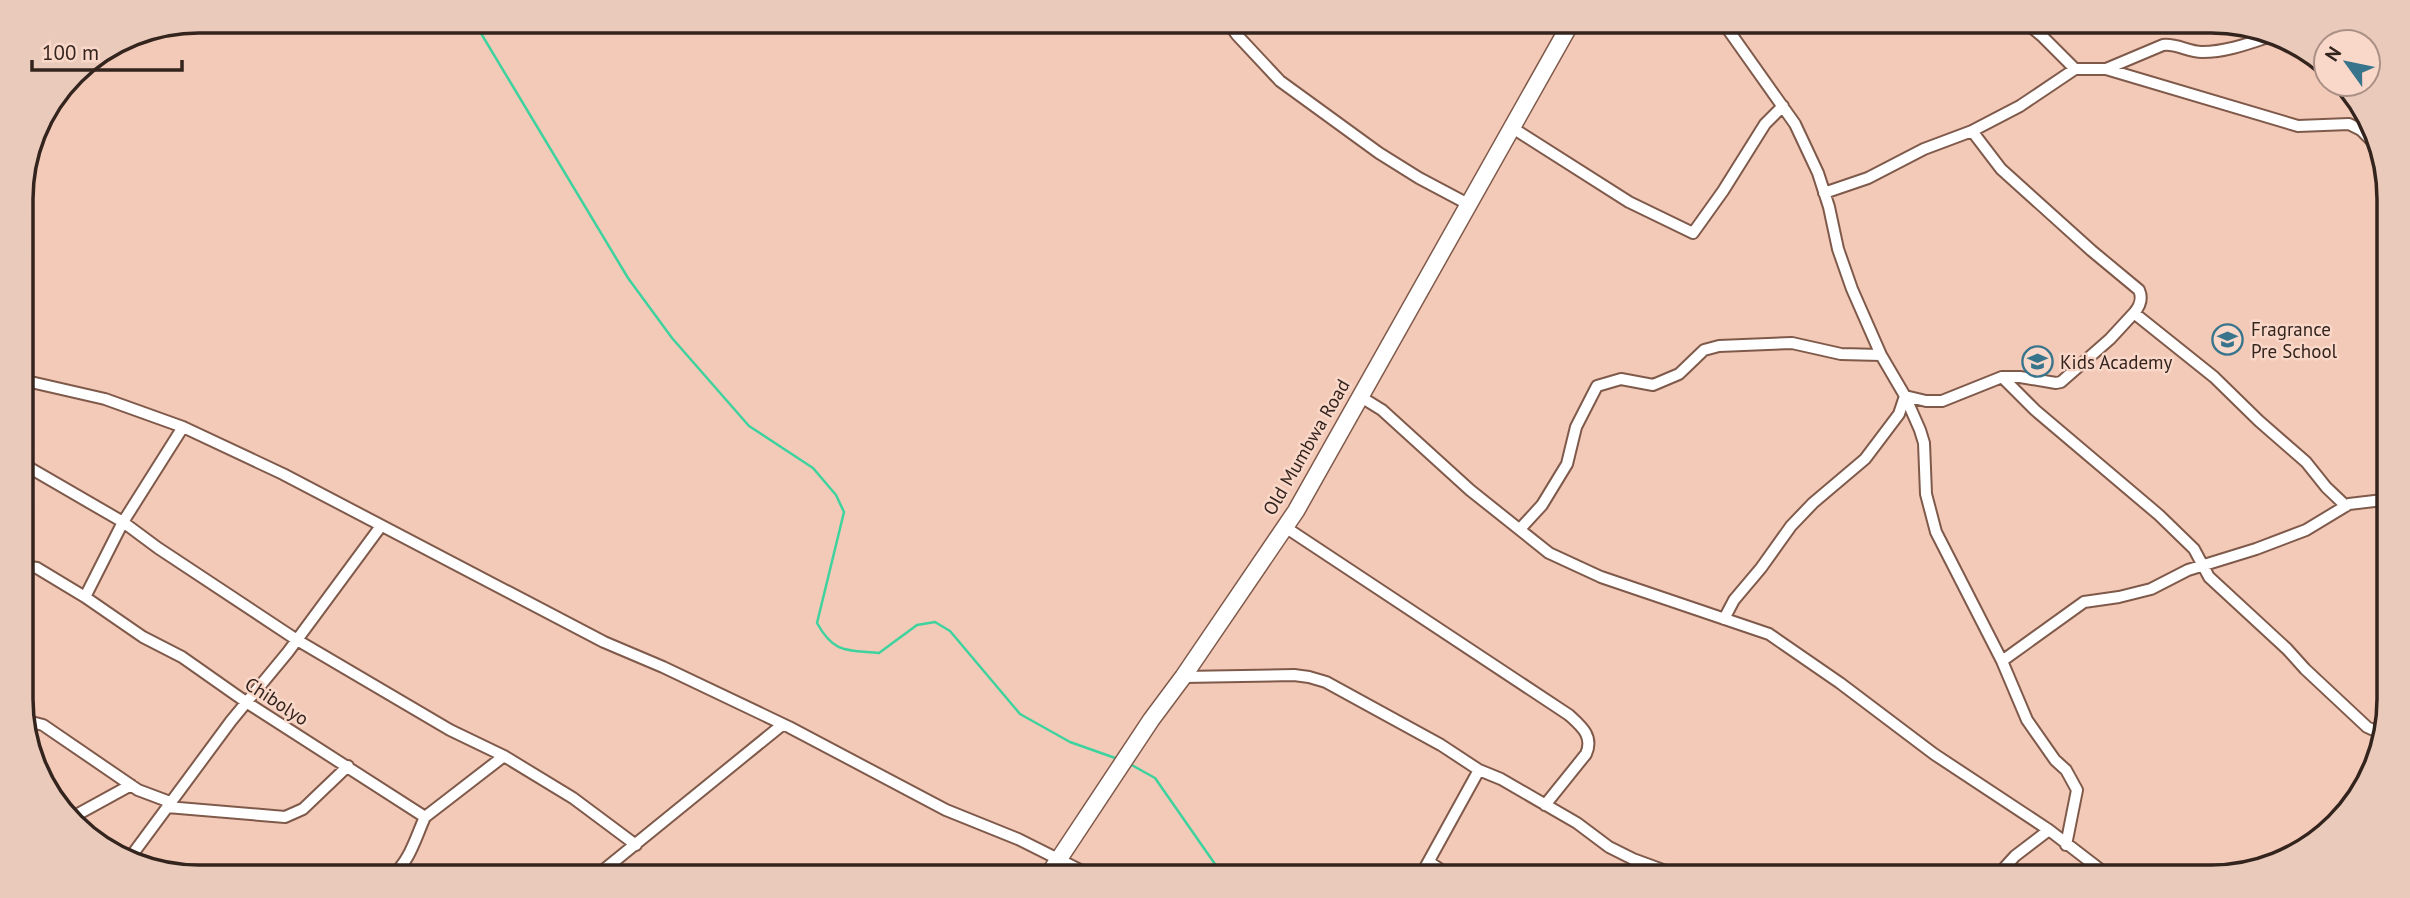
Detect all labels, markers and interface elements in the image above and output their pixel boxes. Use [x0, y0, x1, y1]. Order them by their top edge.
scale bar [32, 28, 182, 72]
north arrow [2312, 28, 2382, 98]
text: 100 m [42, 39, 99, 66]
text: N [2319, 42, 2346, 66]
place label: Fragrance Pre School [2251, 317, 2338, 363]
school or university icon: Fragrance Pre School [2211, 323, 2245, 357]
school or university icon: Kids Academy [2020, 345, 2054, 379]
place label: Kids Academy [2060, 350, 2173, 374]
street label: Old Mumbwa Road [1257, 375, 1355, 519]
street label: Chibolyo [241, 672, 313, 730]

